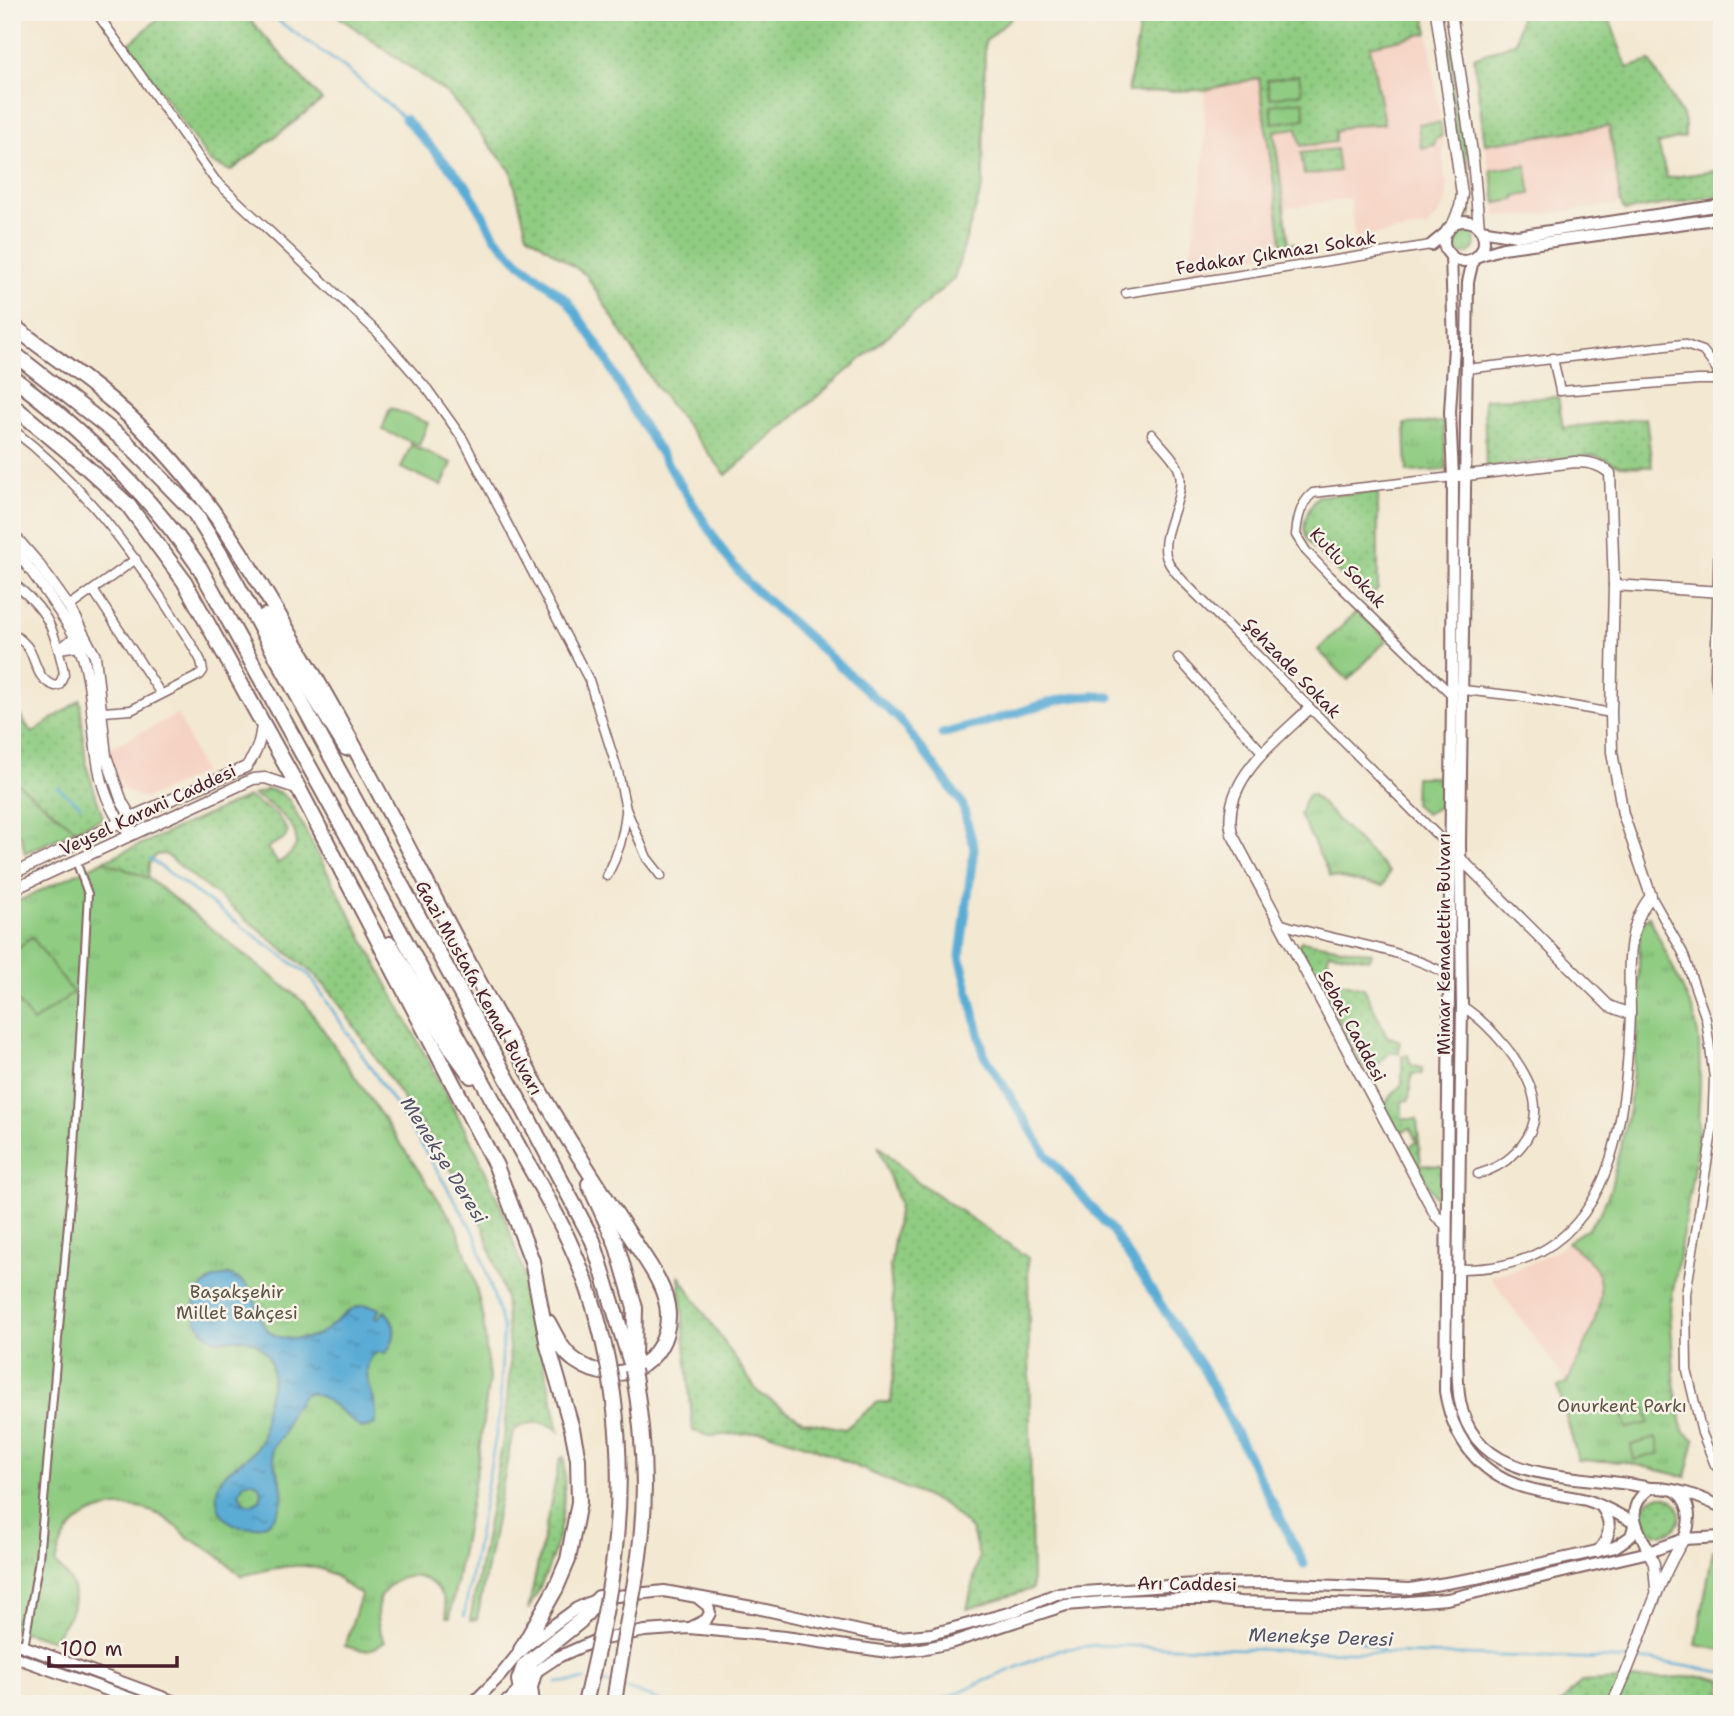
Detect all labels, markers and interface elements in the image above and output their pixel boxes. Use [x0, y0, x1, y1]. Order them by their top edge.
street label: Fedakar Çıkmazı Sokak [1174, 225, 1378, 281]
street label: Kutlu Sokak [1304, 522, 1392, 614]
street label: Şehzade Sokak [1238, 612, 1346, 724]
street label: Veysel Karani Caddesi [56, 759, 240, 861]
street label: Mimar Kemalettin Bulvarı [1432, 833, 1456, 1055]
street label: Gazi Mustafa Kemal Bulvarı [410, 876, 548, 1100]
street label: Sebat Caddesi [1312, 966, 1392, 1086]
water label: Menekşe Deresi [395, 1092, 493, 1229]
park label: Başakşehir Millet Bahçesi [176, 1280, 298, 1325]
park label: Onurkent Parkı [1557, 1394, 1687, 1418]
street label: Arı Caddesi [1137, 1571, 1237, 1597]
water label: Menekşe Deresi [1248, 1622, 1394, 1652]
scale bar [49, 1625, 177, 1669]
text: 100 m [60, 1635, 123, 1663]

